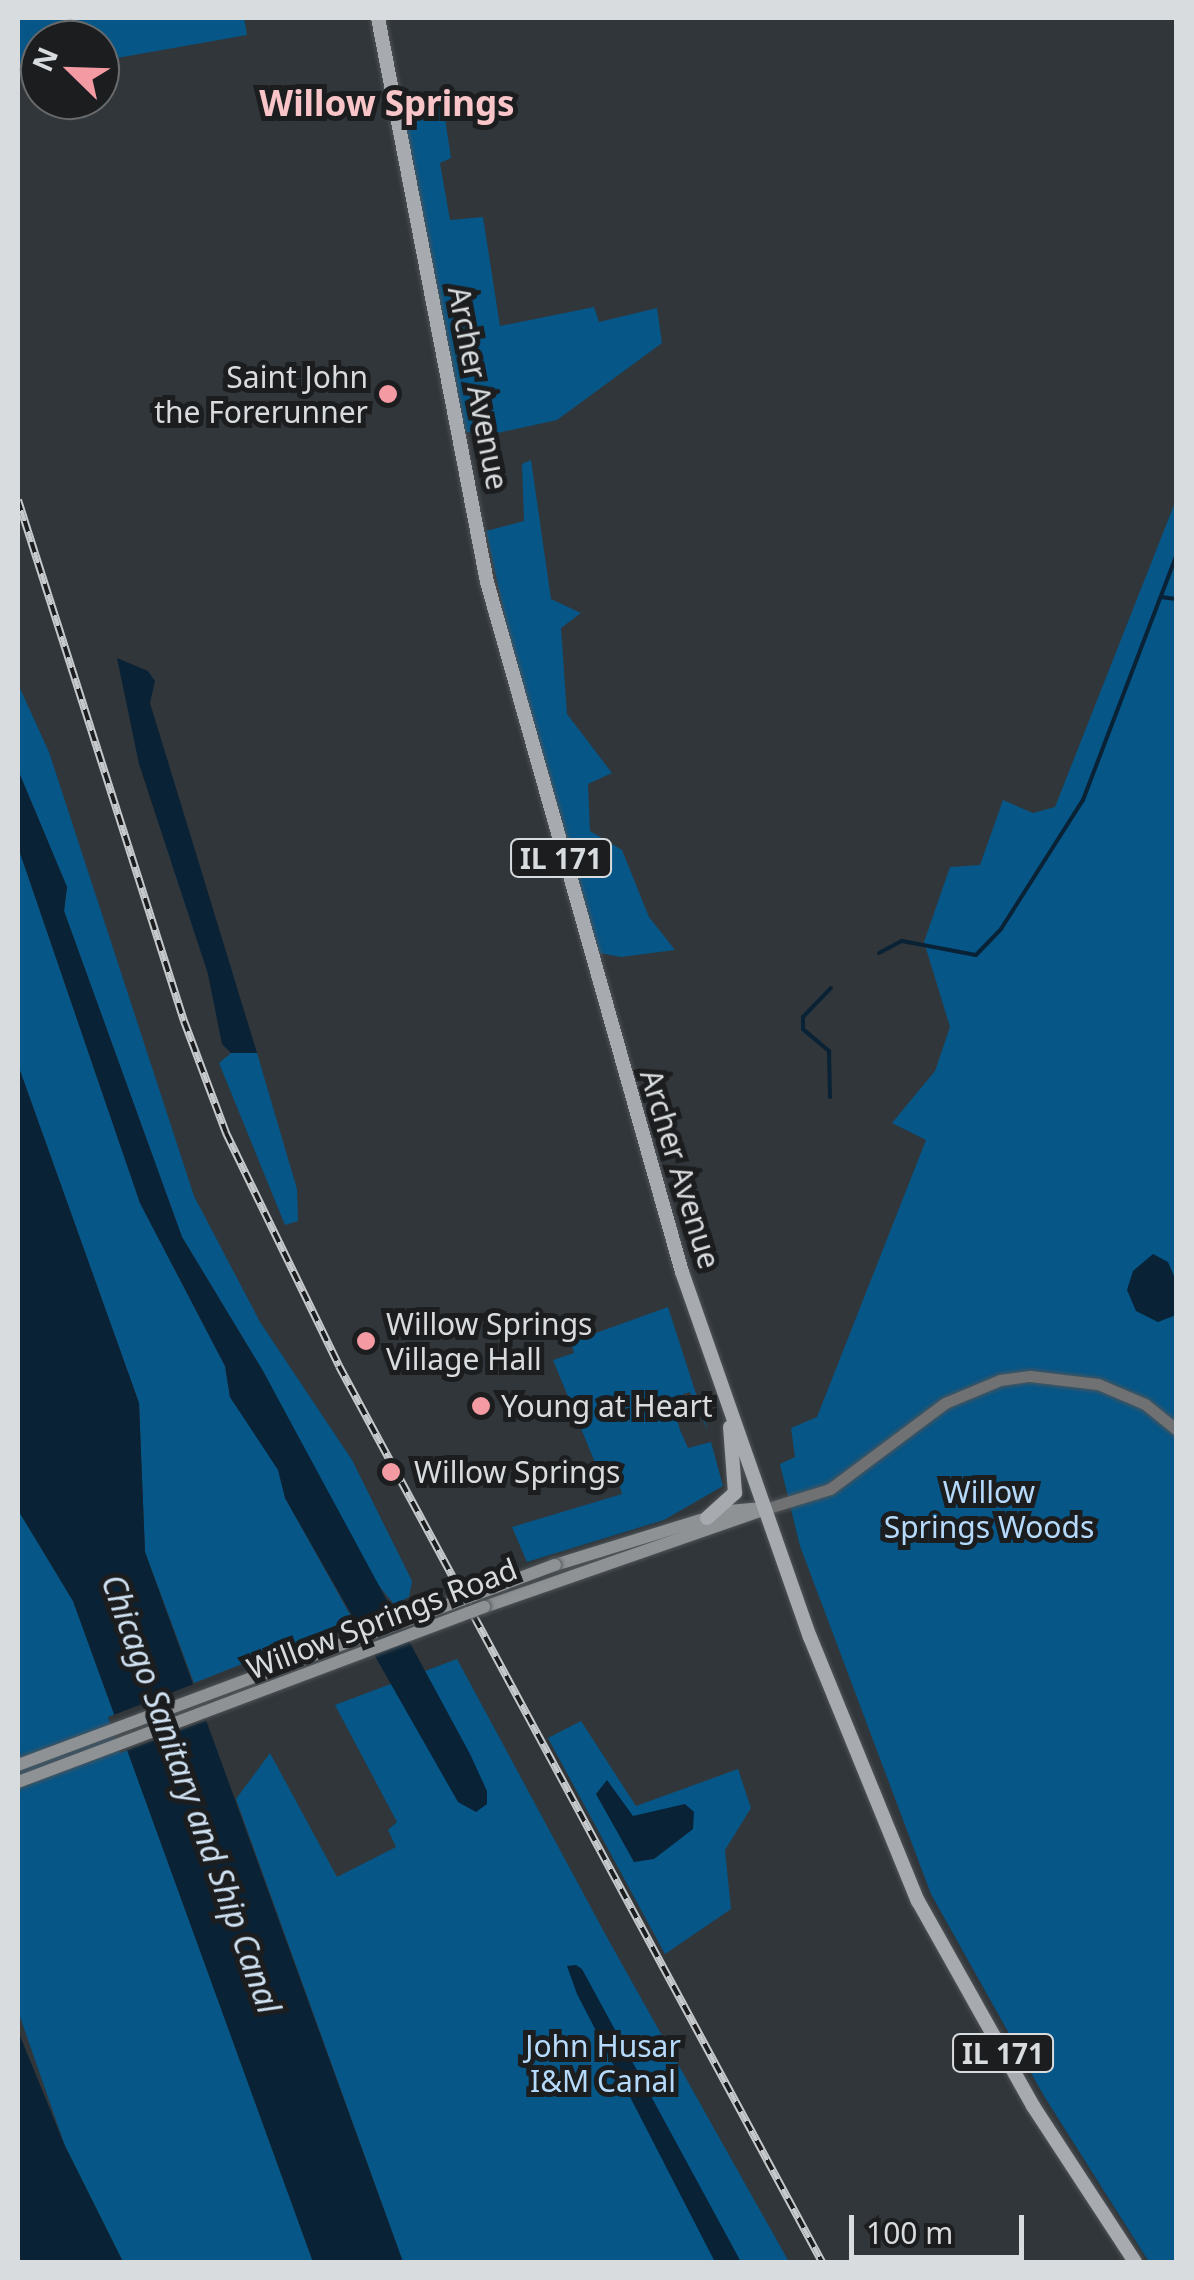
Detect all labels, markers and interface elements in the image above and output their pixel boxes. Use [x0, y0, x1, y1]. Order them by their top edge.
north arrow [20, 20, 120, 120]
text: N [22, 41, 66, 77]
district label: Willow Springs [259, 82, 515, 124]
street label: Archer Avenue [441, 283, 515, 493]
place label: Saint John the Forerunner [154, 359, 368, 430]
marker: Saint John the Forerunner [377, 383, 399, 405]
road number: IL 171 [508, 835, 614, 881]
street label: Archer Avenue [633, 1065, 727, 1273]
place label: Willow Springs Village Hall [386, 1306, 592, 1376]
marker: Willow Springs Village Hall [355, 1330, 377, 1352]
place label: Young at Heart [501, 1388, 713, 1424]
marker: Young at Heart [470, 1395, 492, 1417]
place label: Willow Springs [414, 1454, 620, 1490]
marker: Willow Springs [378, 1459, 404, 1485]
park label: Willow Springs Woods [884, 1474, 1094, 1544]
street label: Willow Springs Road [242, 1551, 522, 1687]
water label: Chicago Sanitary and Ship Canal [94, 1569, 288, 2019]
park label: John Husar I&M Canal [525, 2028, 681, 2098]
road number: IL 171 [950, 2030, 1056, 2076]
scale bar [854, 2195, 1029, 2257]
text: 100 m [866, 2212, 953, 2253]

